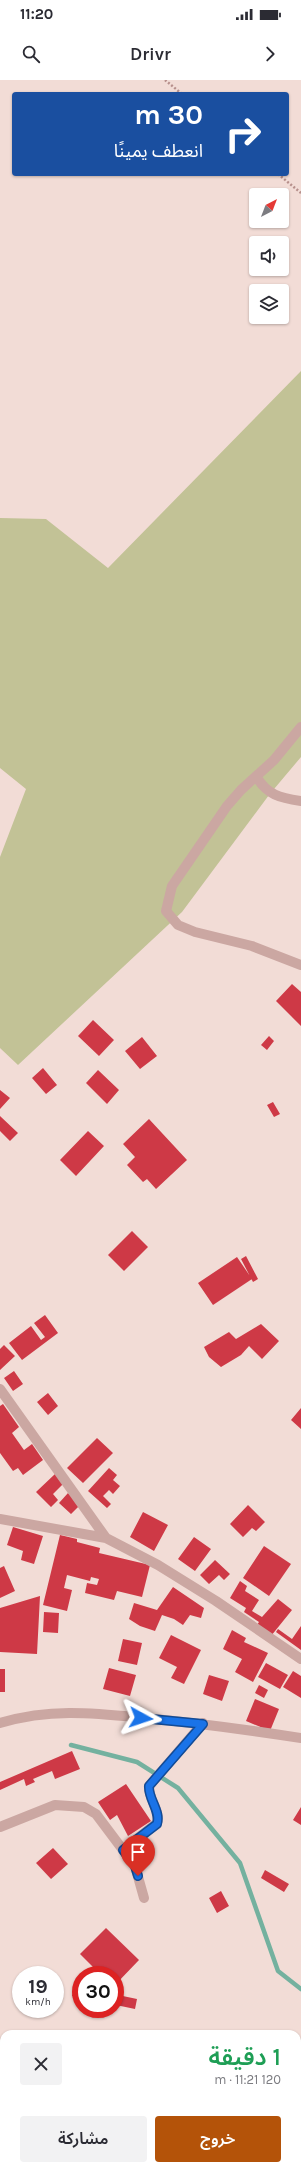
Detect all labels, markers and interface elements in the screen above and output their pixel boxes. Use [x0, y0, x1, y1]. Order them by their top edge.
text: 11:20 [20, 5, 53, 23]
icon: search [20, 43, 42, 65]
text: Drivr [130, 43, 171, 65]
icon: forward [259, 43, 281, 65]
text: 30 m [134, 98, 203, 131]
icon: right [217, 108, 269, 160]
text: انعطف يمينًا [114, 140, 203, 162]
north arrow [249, 188, 289, 228]
map controls [249, 188, 289, 324]
button: sound [249, 236, 289, 276]
button: layers [249, 284, 289, 324]
position arrow [120, 1697, 162, 1739]
pin [121, 1835, 155, 1876]
icon: arrive [127, 1841, 149, 1863]
speed limit sign: 30 [72, 1966, 124, 2018]
text: 19 [28, 1975, 48, 1998]
text: km/h [25, 1996, 51, 2008]
button: close [20, 2043, 62, 2085]
text: 1 دقيقة [208, 2043, 281, 2071]
text: 120 m · 11:21 [214, 2072, 281, 2087]
button: مشاركة [20, 2116, 147, 2162]
button: خروج [155, 2116, 281, 2162]

